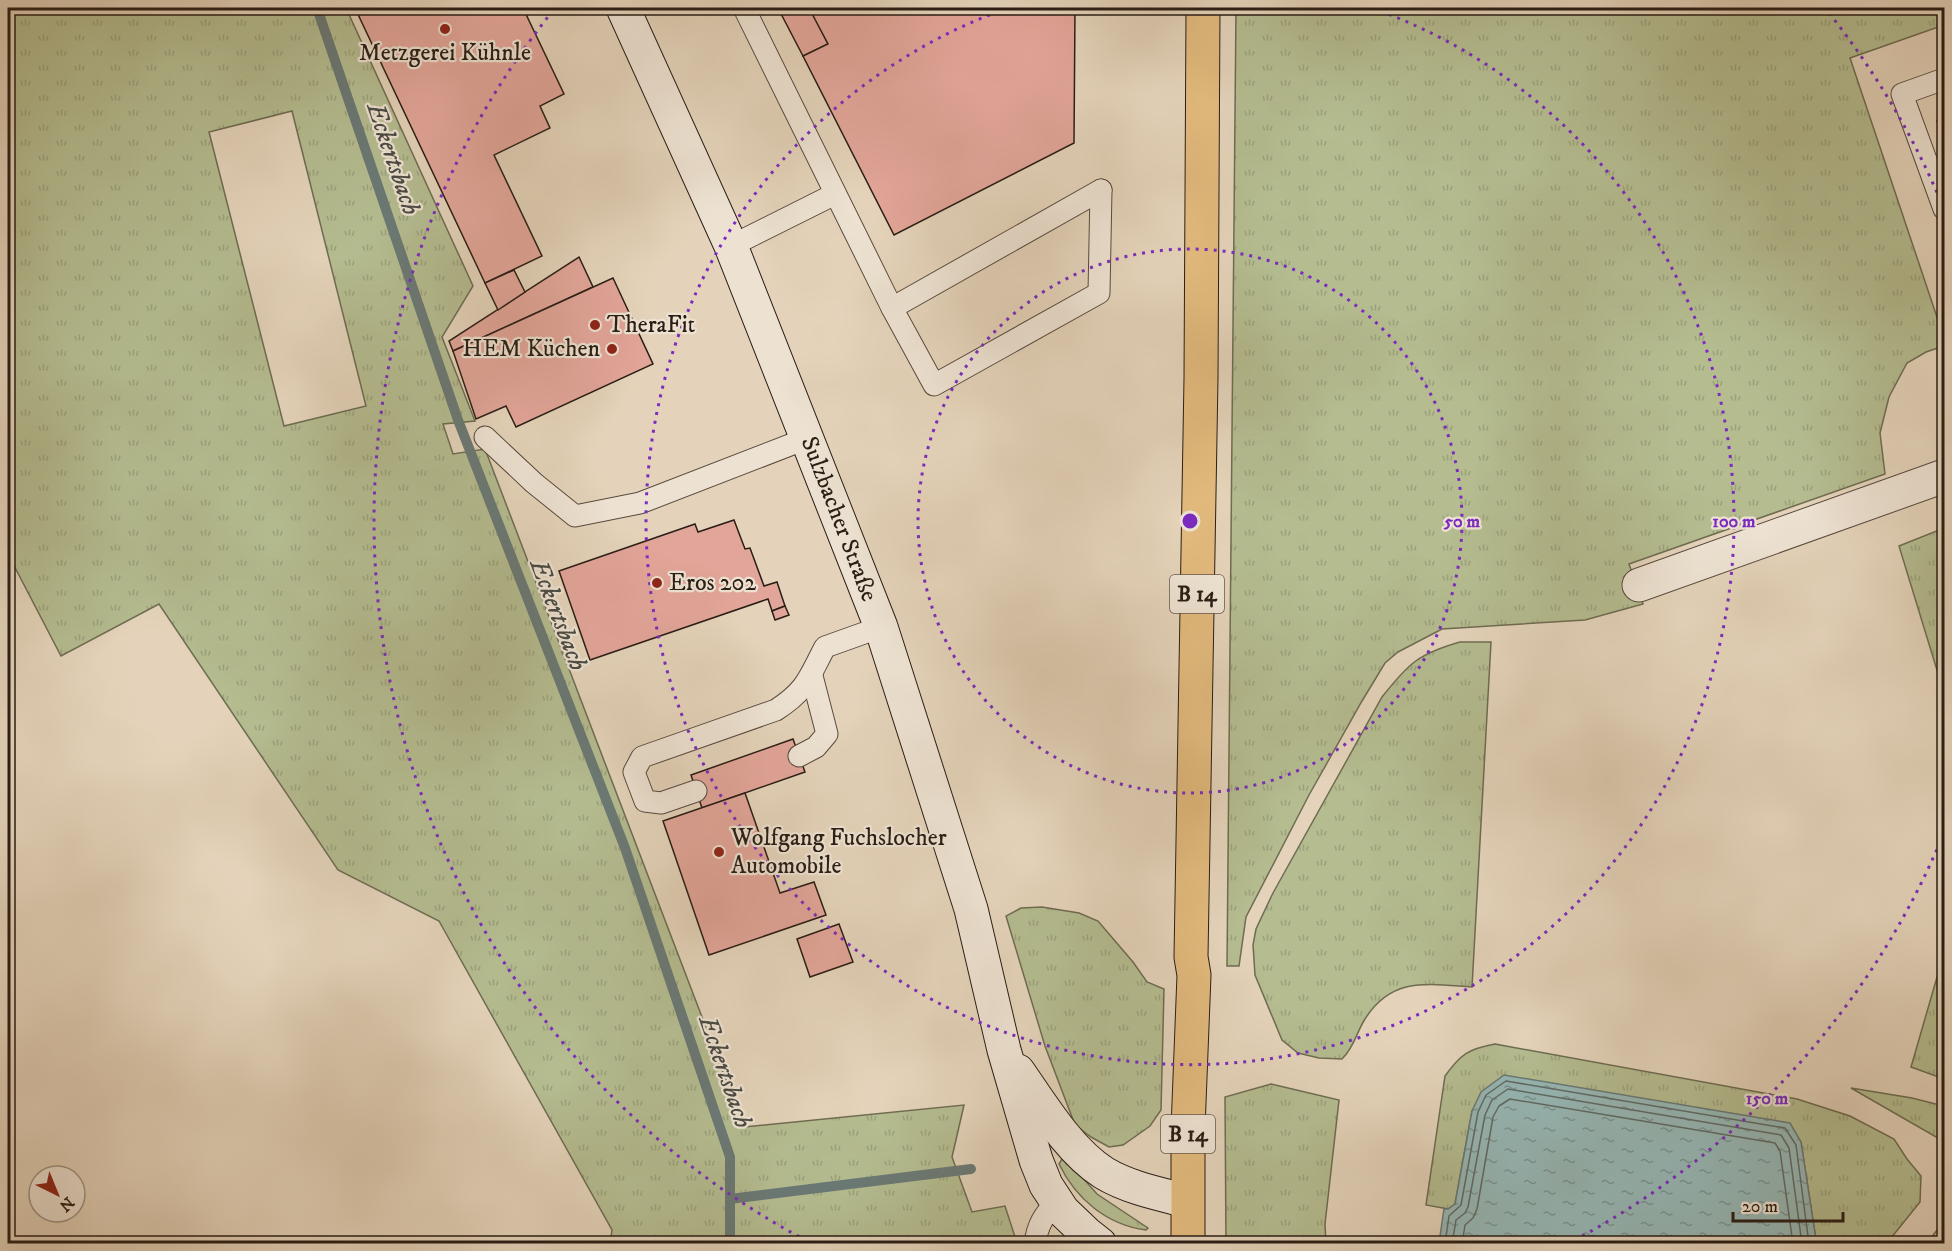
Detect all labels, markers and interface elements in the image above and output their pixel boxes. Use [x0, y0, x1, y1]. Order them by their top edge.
marker: Metzgerei Kühnle [438, 22, 452, 36]
place label: Metzgerei Kühnle [359, 38, 531, 68]
water label: Eckertsbach [358, 97, 428, 220]
place label: TheraFit [607, 310, 696, 340]
marker: TheraFit [588, 318, 602, 332]
place label: HEM Küchen [462, 334, 600, 364]
marker: HEM Küchen [605, 342, 619, 356]
street label: Sulzbacher Straße [794, 432, 884, 606]
centre of rings [1180, 511, 1200, 531]
text: 50 m [1443, 511, 1480, 533]
text: 100 m [1712, 511, 1756, 533]
water label: Eckertsbach [521, 553, 594, 676]
place label: Eros 202 [669, 568, 756, 598]
road number: B 14 [1170, 575, 1224, 613]
marker: Eros 202 [650, 576, 664, 590]
place label: Wolfgang Fuchslocher Automobile [730, 823, 947, 881]
marker: Wolfgang Fuchslocher Automobile [712, 845, 726, 859]
water label: Eckertsbach [690, 1010, 760, 1133]
text: 150 m [1746, 1088, 1789, 1110]
road number: B 14 [1161, 1115, 1215, 1153]
north arrow [27, 1164, 87, 1224]
scale bar [1733, 1185, 1842, 1223]
text: N [55, 1192, 78, 1216]
text: 20 m [1742, 1196, 1778, 1218]

